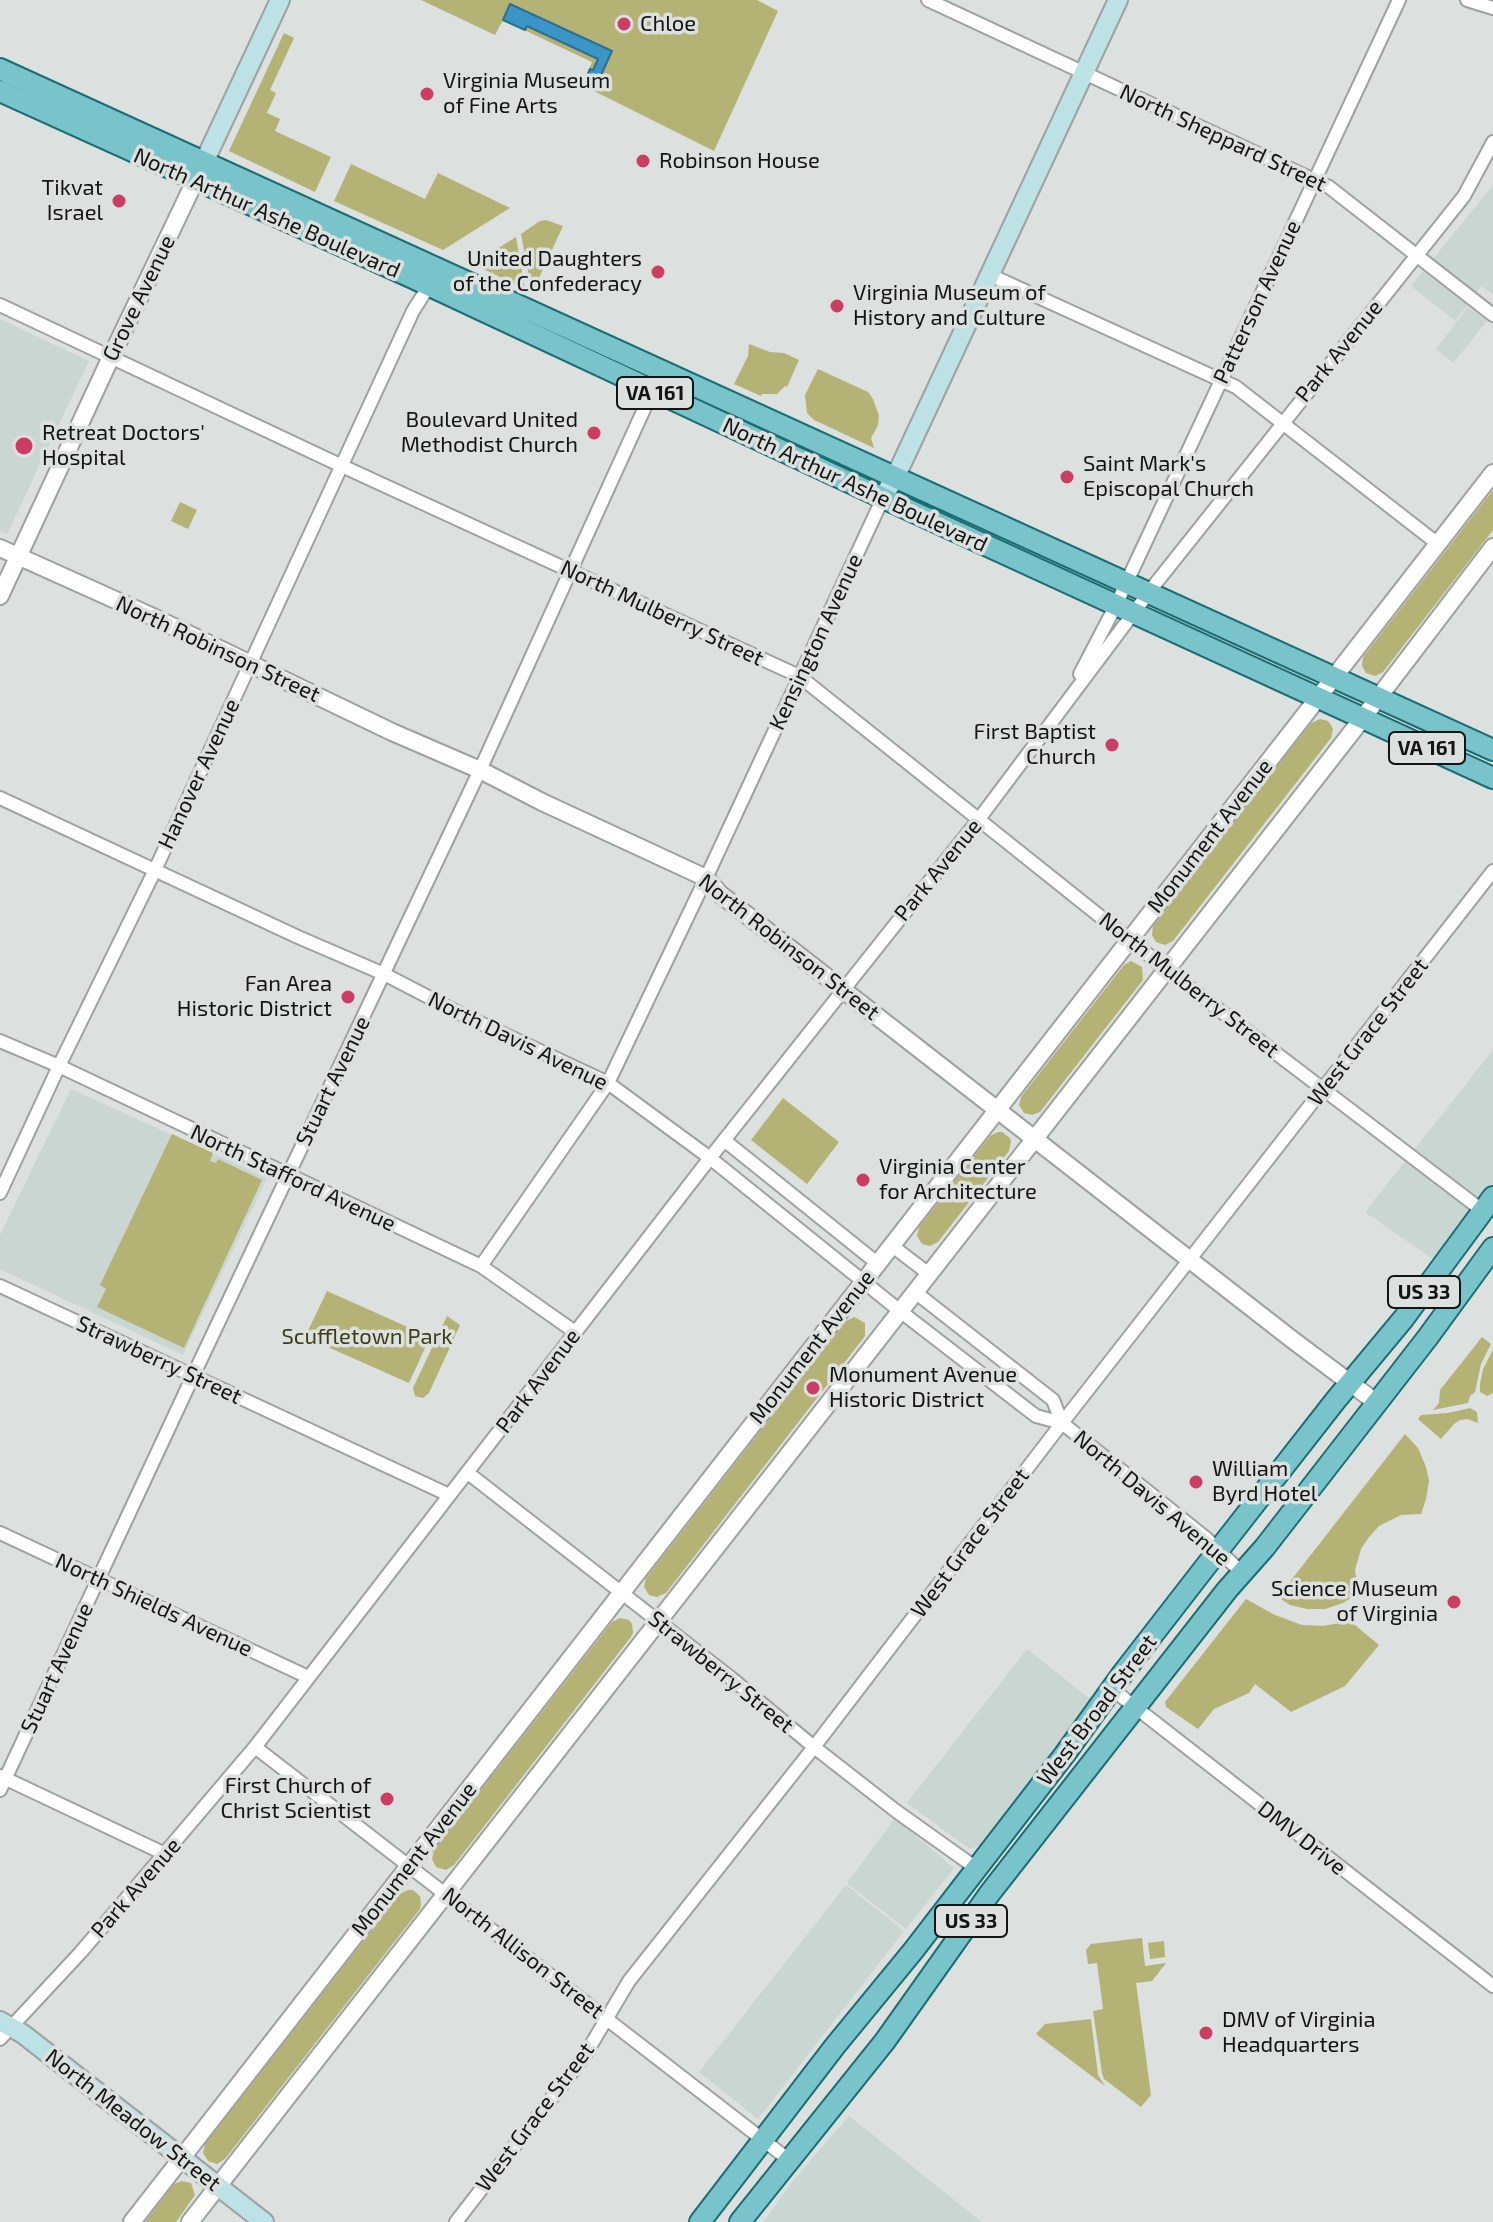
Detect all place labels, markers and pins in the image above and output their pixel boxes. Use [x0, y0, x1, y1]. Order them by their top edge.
place label: Chloe [640, 11, 696, 37]
marker: Chloe [615, 15, 633, 33]
place label: Virginia Museum of Fine Arts [443, 68, 610, 120]
marker: Virginia Museum of Fine Arts [418, 85, 436, 103]
place label: Robinson House [659, 148, 820, 174]
marker: Robinson House [634, 152, 652, 170]
place label: Tikvat Israel [42, 175, 103, 226]
marker: Tikvat Israel [110, 192, 128, 210]
place label: United Daughters of the Confederacy [453, 246, 642, 298]
marker: United Daughters of the Confederacy [649, 263, 667, 281]
place label: Virginia Museum of History and Culture [853, 280, 1046, 332]
marker: Virginia Museum of History and Culture [828, 297, 846, 315]
place label: Boulevard United Methodist Church [401, 407, 578, 458]
place label: Retreat Doctors' Hospital [42, 420, 205, 472]
marker: Boulevard United Methodist Church [585, 424, 603, 442]
marker: Retreat Doctors' Hospital [13, 435, 35, 457]
place label: Saint Mark's Episcopal Church [1083, 451, 1254, 502]
marker: Saint Mark's Episcopal Church [1058, 468, 1076, 486]
place label: First Baptist Church [974, 719, 1096, 770]
marker: First Baptist Church [1103, 736, 1121, 754]
place label: Fan Area Historic District [177, 971, 332, 1022]
marker: Fan Area Historic District [339, 988, 357, 1006]
place label: Virginia Center for Architecture [879, 1154, 1037, 1206]
marker: Virginia Center for Architecture [854, 1171, 872, 1189]
place label: Monument Avenue Historic District [829, 1362, 1017, 1414]
marker: Monument Avenue Historic District [804, 1379, 822, 1397]
place label: William Byrd Hotel [1212, 1456, 1317, 1508]
marker: William Byrd Hotel [1187, 1473, 1205, 1491]
place label: Science Museum of Virginia [1271, 1576, 1438, 1628]
marker: Science Museum of Virginia [1445, 1593, 1463, 1611]
place label: First Church of Christ Scientist [220, 1773, 371, 1824]
marker: First Church of Christ Scientist [378, 1790, 396, 1808]
place label: DMV of Virginia Headquarters [1222, 2007, 1376, 2058]
marker: DMV of Virginia Headquarters [1197, 2024, 1215, 2042]

